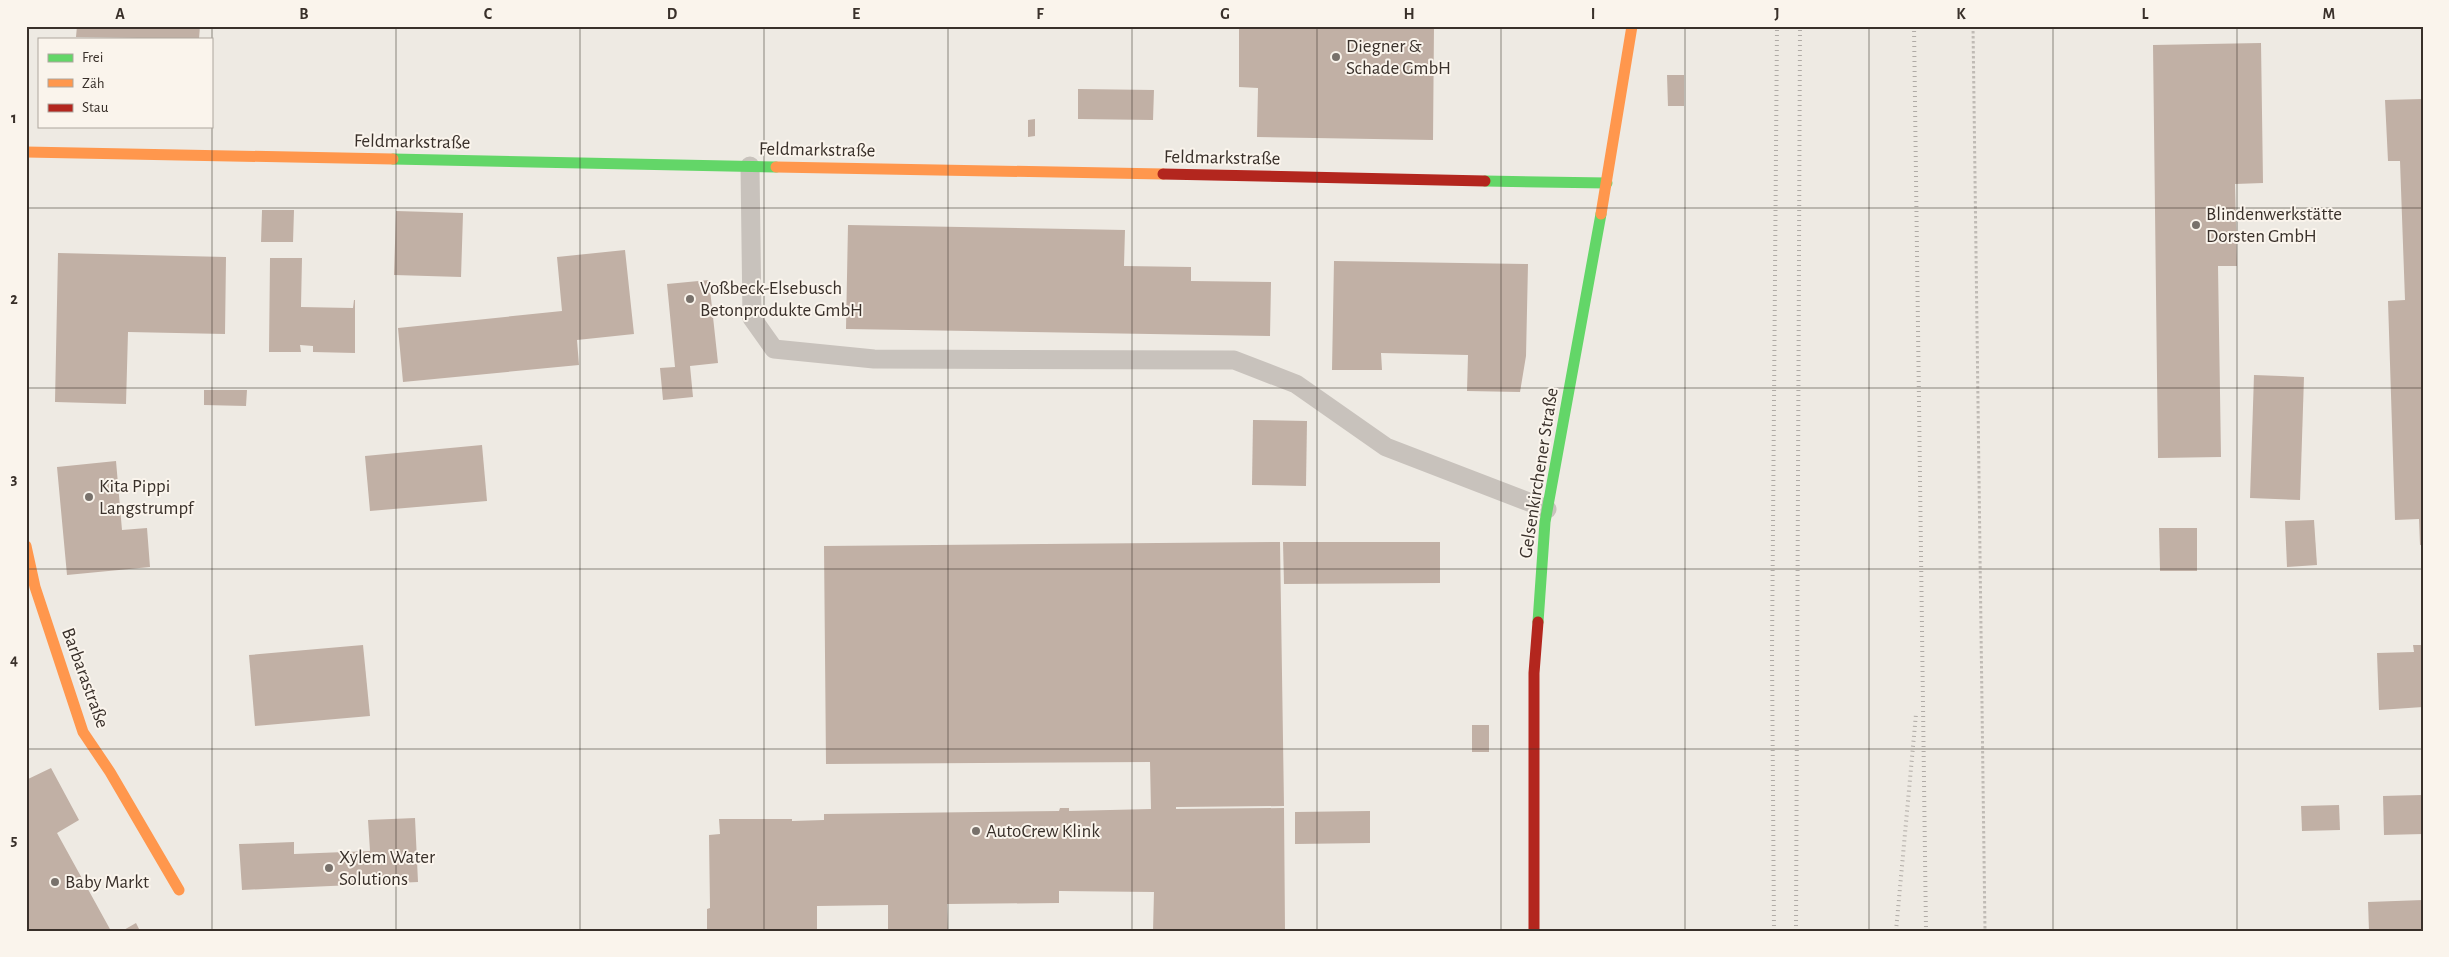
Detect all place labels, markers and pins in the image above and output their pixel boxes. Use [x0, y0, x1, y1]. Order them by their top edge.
place label: Diegner & Schade GmbH [1346, 37, 1451, 78]
marker: Diegner & Schade GmbH [1330, 51, 1342, 63]
place label: Blindenwerkstätte Dorsten GmbH [2206, 205, 2342, 246]
marker: Blindenwerkstätte Dorsten GmbH [2190, 219, 2202, 231]
place label: Voßbeck-Elsebusch Betonprodukte GmbH [700, 279, 863, 320]
marker: Voßbeck-Elsebusch Betonprodukte GmbH [684, 293, 696, 305]
place label: Kita Pippi Langstrumpf [99, 477, 195, 518]
marker: Kita Pippi Langstrumpf [83, 491, 95, 503]
place label: AutoCrew Klink [986, 822, 1100, 841]
marker: AutoCrew Klink [970, 825, 982, 837]
place label: Xylem Water Solutions [339, 848, 435, 889]
marker: Xylem Water Solutions [323, 862, 335, 874]
place label: Baby Markt [65, 873, 149, 892]
marker: Baby Markt [49, 876, 61, 888]

